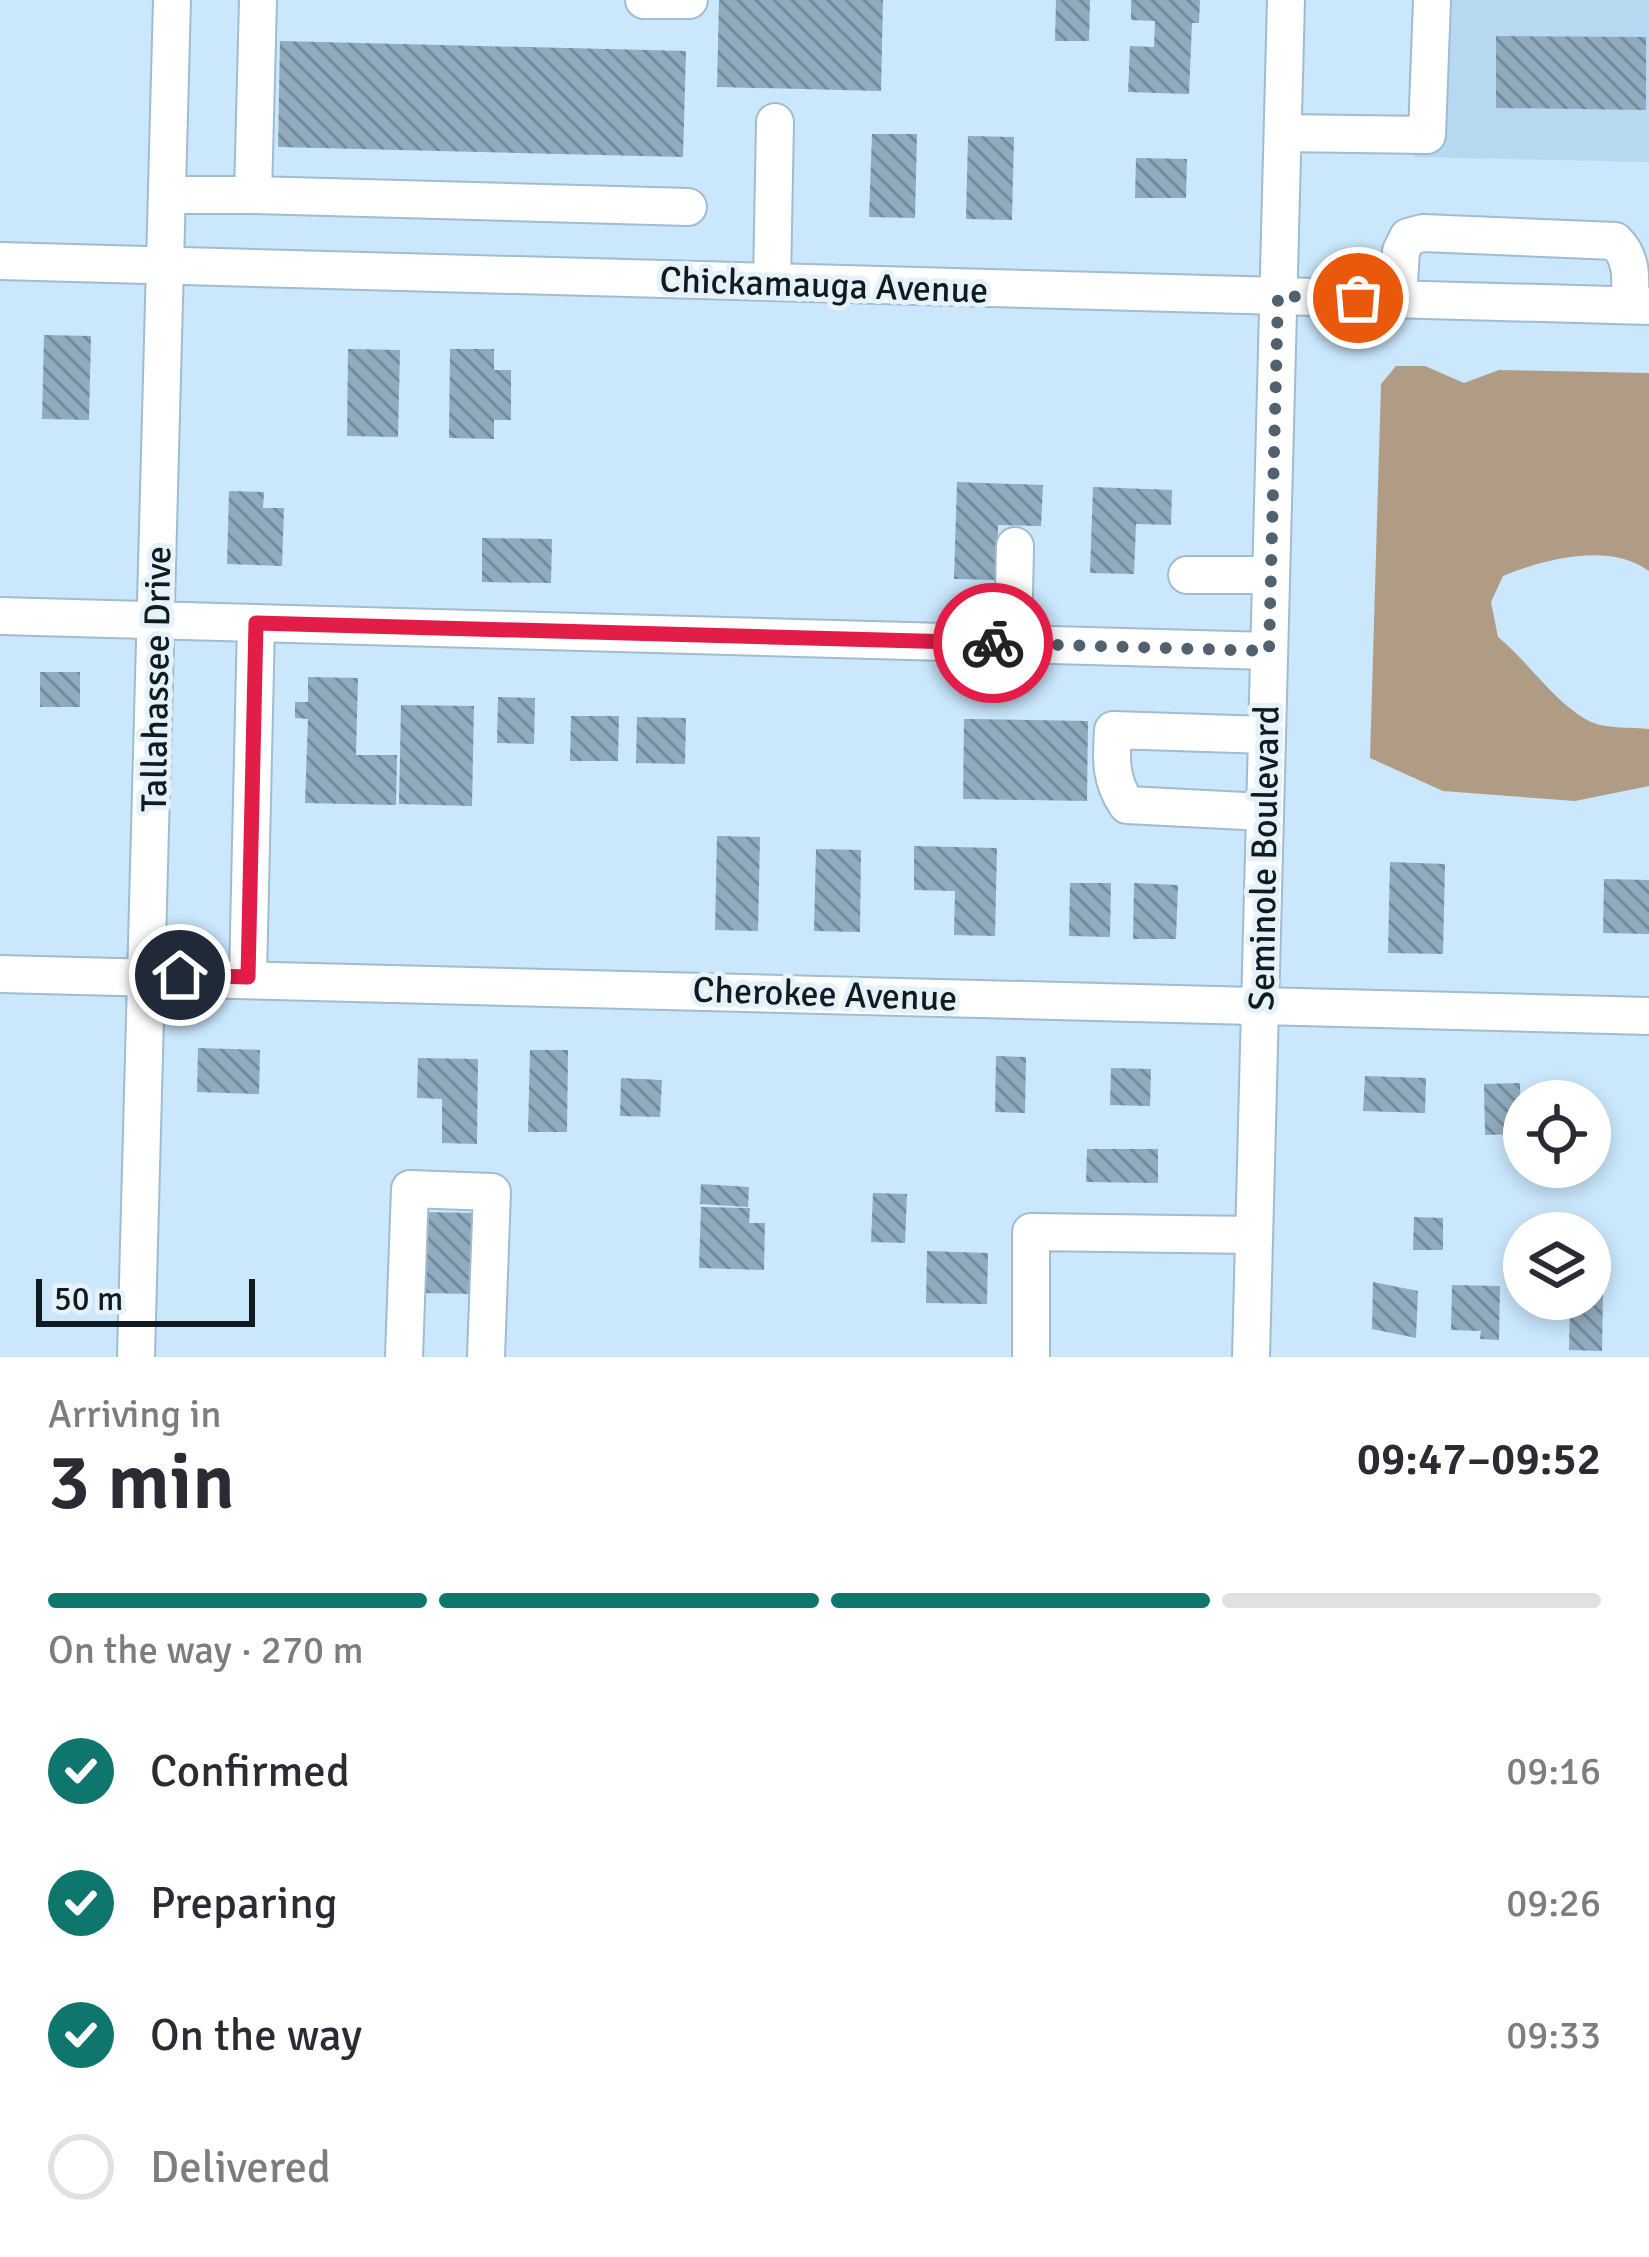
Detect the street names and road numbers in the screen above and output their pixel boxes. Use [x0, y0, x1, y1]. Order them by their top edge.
street label: Chickamauga Avenue [659, 257, 989, 314]
street label: Tallahassee Drive [132, 546, 181, 813]
street label: Seminole Boulevard [1239, 705, 1290, 1011]
street label: Cherokee Avenue [692, 967, 958, 1022]

